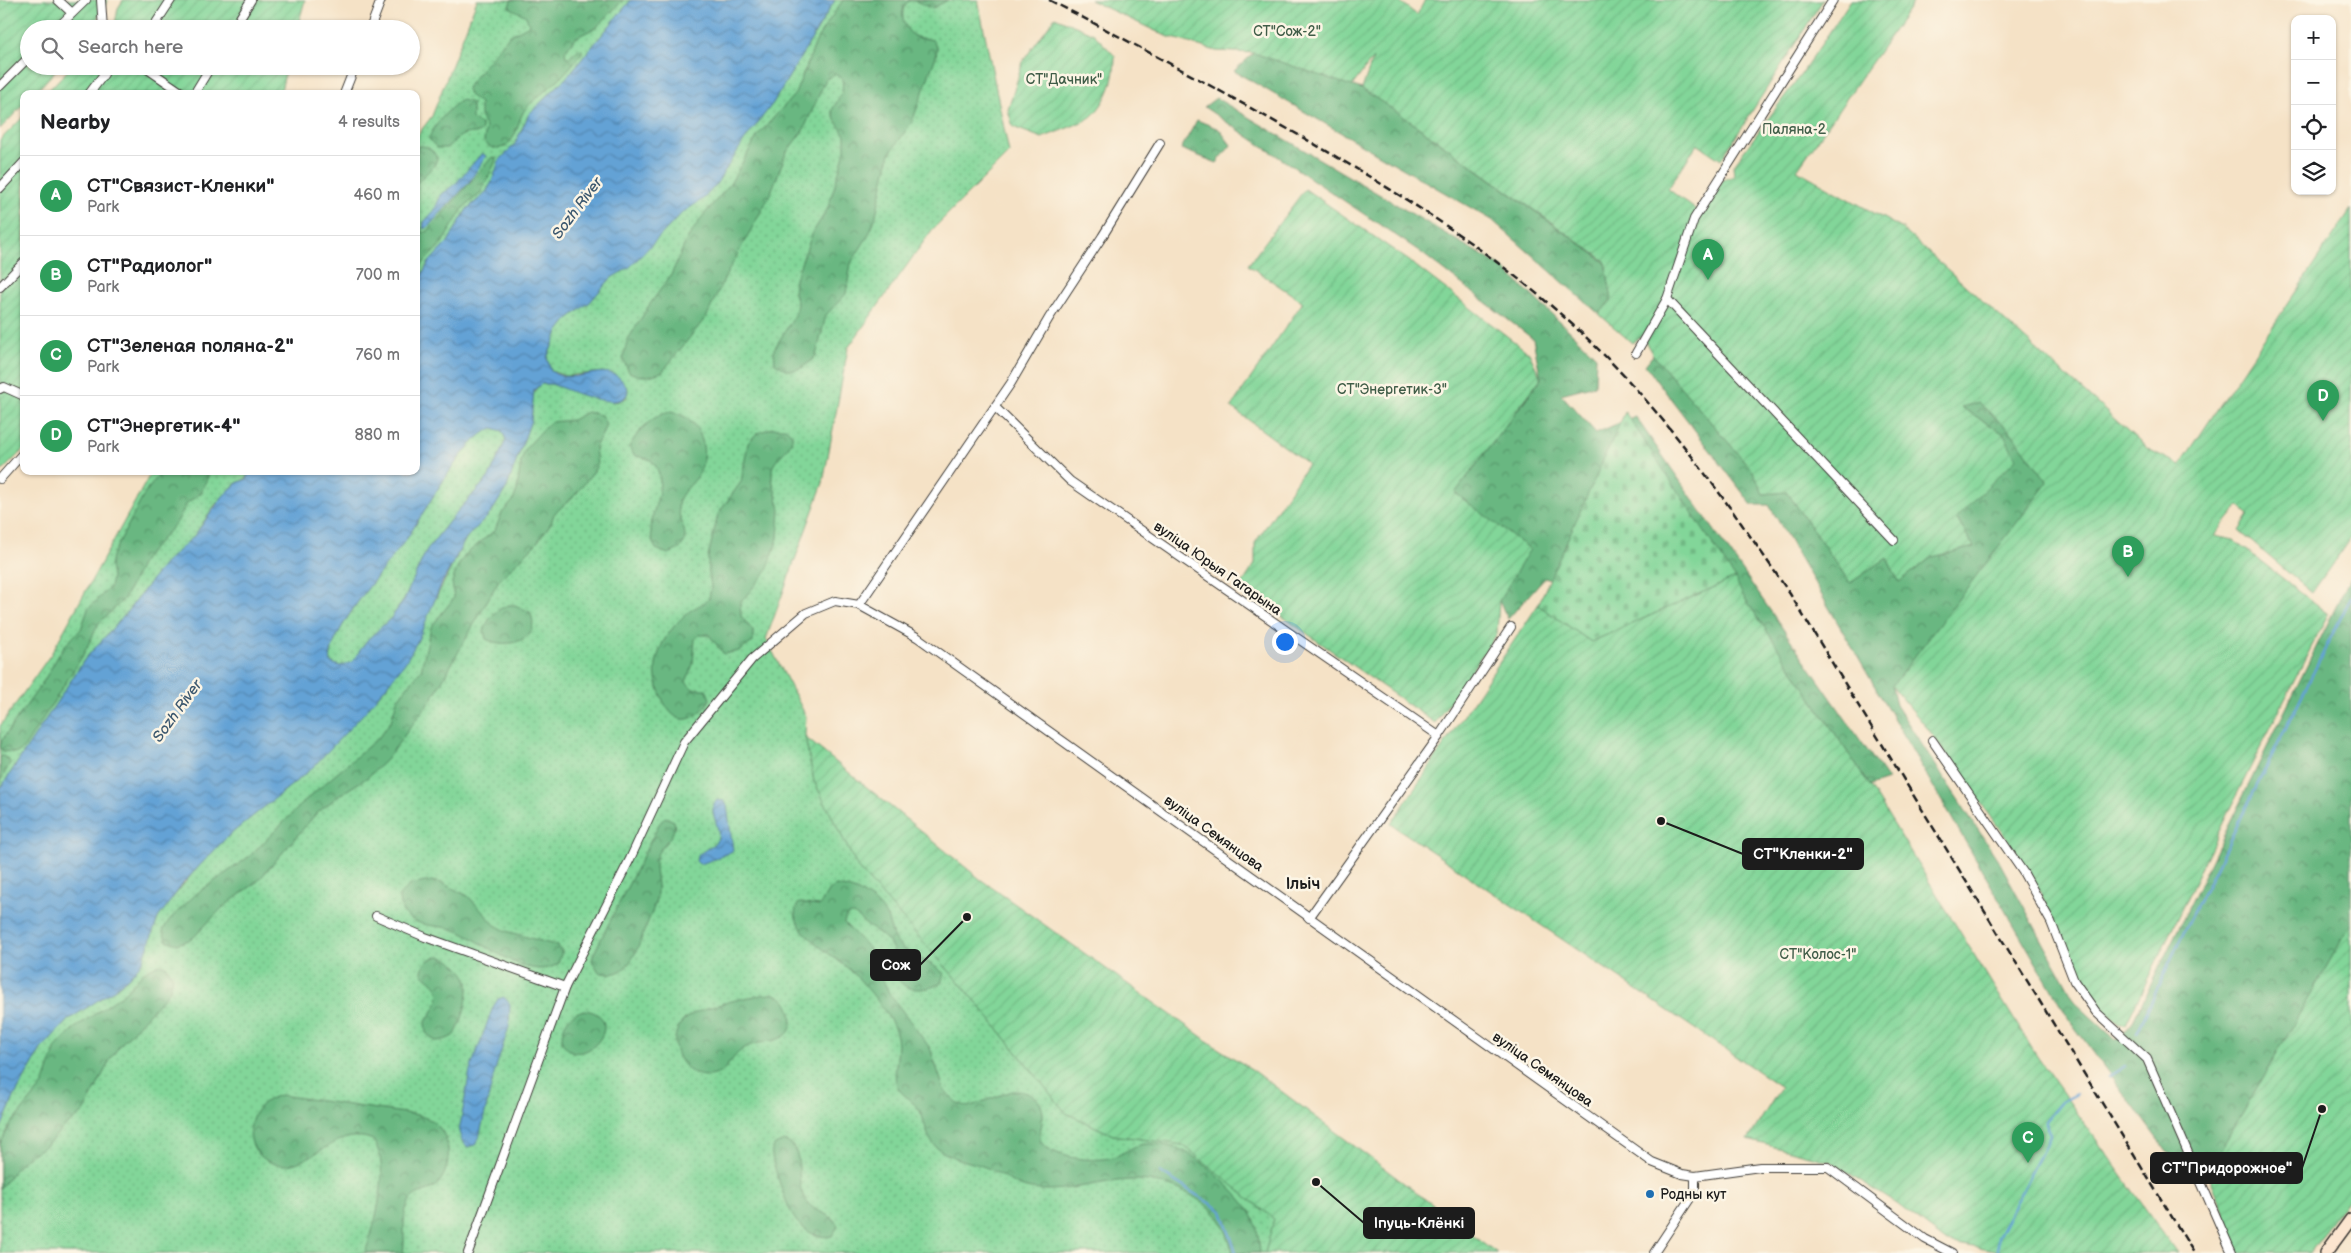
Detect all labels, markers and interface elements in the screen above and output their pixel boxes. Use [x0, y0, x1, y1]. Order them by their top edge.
map controls [2291, 15, 2336, 195]
button: + [2291, 15, 2336, 60]
search box [20, 20, 420, 75]
park label: СТ"Сож-2" [1253, 23, 1321, 40]
icon: search [38, 34, 66, 62]
text: Search here [78, 36, 183, 59]
button: − [2291, 60, 2336, 105]
park label: СТ"Дачник" [1026, 71, 1102, 88]
button: locate [2291, 105, 2336, 150]
text: Nearby [40, 110, 110, 135]
text: 4 results [338, 113, 400, 132]
park label: Паляна-2 [1762, 121, 1827, 138]
button: layers [2291, 150, 2336, 195]
water label: Sozh River [548, 172, 608, 243]
text: СТ"Связист-Кленки" [87, 175, 274, 198]
text: A [51, 186, 61, 205]
text: 460 m [354, 186, 400, 205]
text: Park [87, 198, 119, 217]
pin: A [1692, 239, 1724, 280]
text: СТ"Радиолог" [87, 255, 212, 278]
text: B [50, 266, 62, 285]
text: 700 m [356, 266, 400, 285]
text: Park [87, 278, 119, 297]
text: СТ"Зеленая поляна-2" [87, 335, 294, 358]
text: C [50, 346, 62, 365]
text: 760 m [355, 346, 400, 365]
text: Park [87, 358, 119, 377]
pin: D [2307, 380, 2339, 421]
park label: СТ"Энергетик-3" [1337, 381, 1447, 398]
text: СТ"Энергетик-4" [87, 415, 241, 438]
text: D [50, 426, 62, 445]
text: 880 m [354, 426, 400, 445]
text: Park [87, 438, 119, 457]
street label: вуліца Юрыя Гагарына [1150, 518, 1286, 619]
pin: B [2112, 536, 2144, 577]
your location [1272, 629, 1298, 655]
water label: Sozh River [148, 675, 207, 746]
street label: вуліца Семянцова [1161, 792, 1267, 876]
callout: СТ"Кленки-2" [1743, 839, 1863, 869]
text: СТ"Кленки-2" [1753, 845, 1853, 864]
district label: Ільіч [1286, 875, 1320, 894]
park label: СТ"Колос-1" [1780, 946, 1856, 963]
callout: Сож [871, 950, 920, 980]
text: Сож [882, 956, 911, 975]
street label: вуліца Семянцова [1489, 1028, 1597, 1111]
pin: C [2012, 1122, 2044, 1163]
callout: СТ"Придорожное" [2151, 1153, 2302, 1183]
text: СТ"Придорожное" [2162, 1159, 2292, 1178]
place label: Родны кут [1660, 1186, 1727, 1203]
marker: Родны кут [1644, 1188, 1656, 1200]
callout: Іпуць-Клёнкі [1364, 1208, 1474, 1238]
text: Іпуць-Клёнкі [1374, 1214, 1464, 1233]

